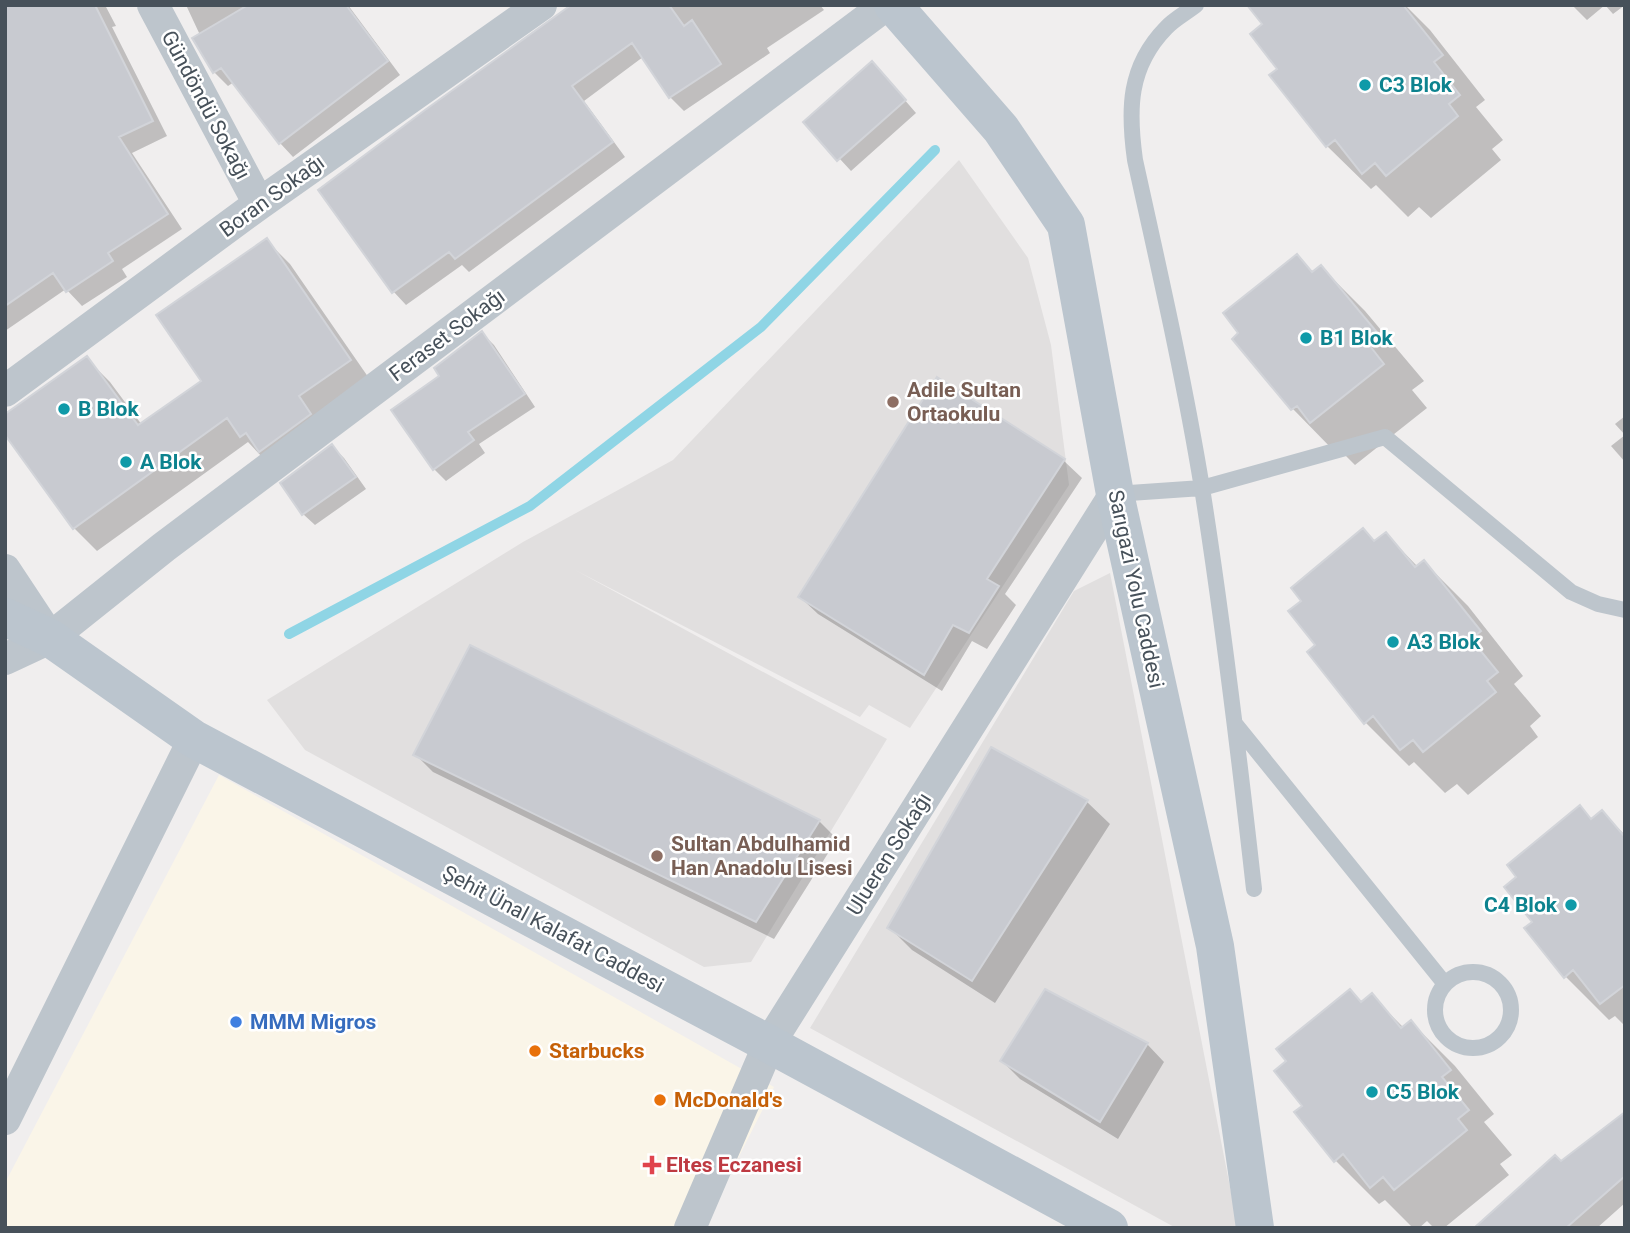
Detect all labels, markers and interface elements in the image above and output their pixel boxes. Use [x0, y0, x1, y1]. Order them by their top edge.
street label: Gündöndü Sokağı [157, 27, 255, 183]
place label: C3 Blok [1379, 73, 1453, 97]
marker: C3 Blok [1357, 77, 1373, 93]
street label: Boran Sokağı [215, 150, 329, 242]
street label: Feraset Sokağı [385, 284, 509, 386]
place label: B1 Blok [1320, 326, 1393, 350]
marker: B1 Blok [1298, 330, 1314, 346]
place label: Adile Sultan Ortaokulu [907, 378, 1021, 426]
marker: Adile Sultan Ortaokulu [885, 394, 901, 410]
place label: B Blok [78, 397, 139, 421]
marker: B Blok [56, 401, 72, 417]
place label: A Blok [140, 450, 202, 474]
marker: A Blok [118, 454, 134, 470]
street label: Sarıgazi Yolu Caddesi [1103, 488, 1169, 690]
place label: A3 Blok [1407, 630, 1481, 654]
marker: A3 Blok [1385, 634, 1401, 650]
street label: Ulueren Sokağı [842, 788, 936, 920]
place label: Sultan Abdulhamid Han Anadolu Lisesi [671, 832, 852, 880]
marker: Sultan Abdulhamid Han Anadolu Lisesi [649, 848, 665, 864]
street label: Şehit Ünal Kalafat Caddesi [438, 860, 668, 998]
place label: C4 Blok [1484, 893, 1558, 917]
marker: C4 Blok [1563, 897, 1579, 913]
place label: MMM Migros [250, 1010, 377, 1034]
marker: MMM Migros [228, 1014, 244, 1030]
place label: Starbucks [549, 1039, 645, 1063]
marker: Starbucks [527, 1043, 543, 1059]
place label: C5 Blok [1386, 1080, 1460, 1104]
marker: C5 Blok [1364, 1084, 1380, 1100]
place label: McDonald's [674, 1088, 783, 1112]
marker: McDonald's [652, 1092, 668, 1108]
place label: Eltes Eczanesi [666, 1153, 802, 1177]
marker: Eltes Eczanesi [644, 1157, 660, 1173]

